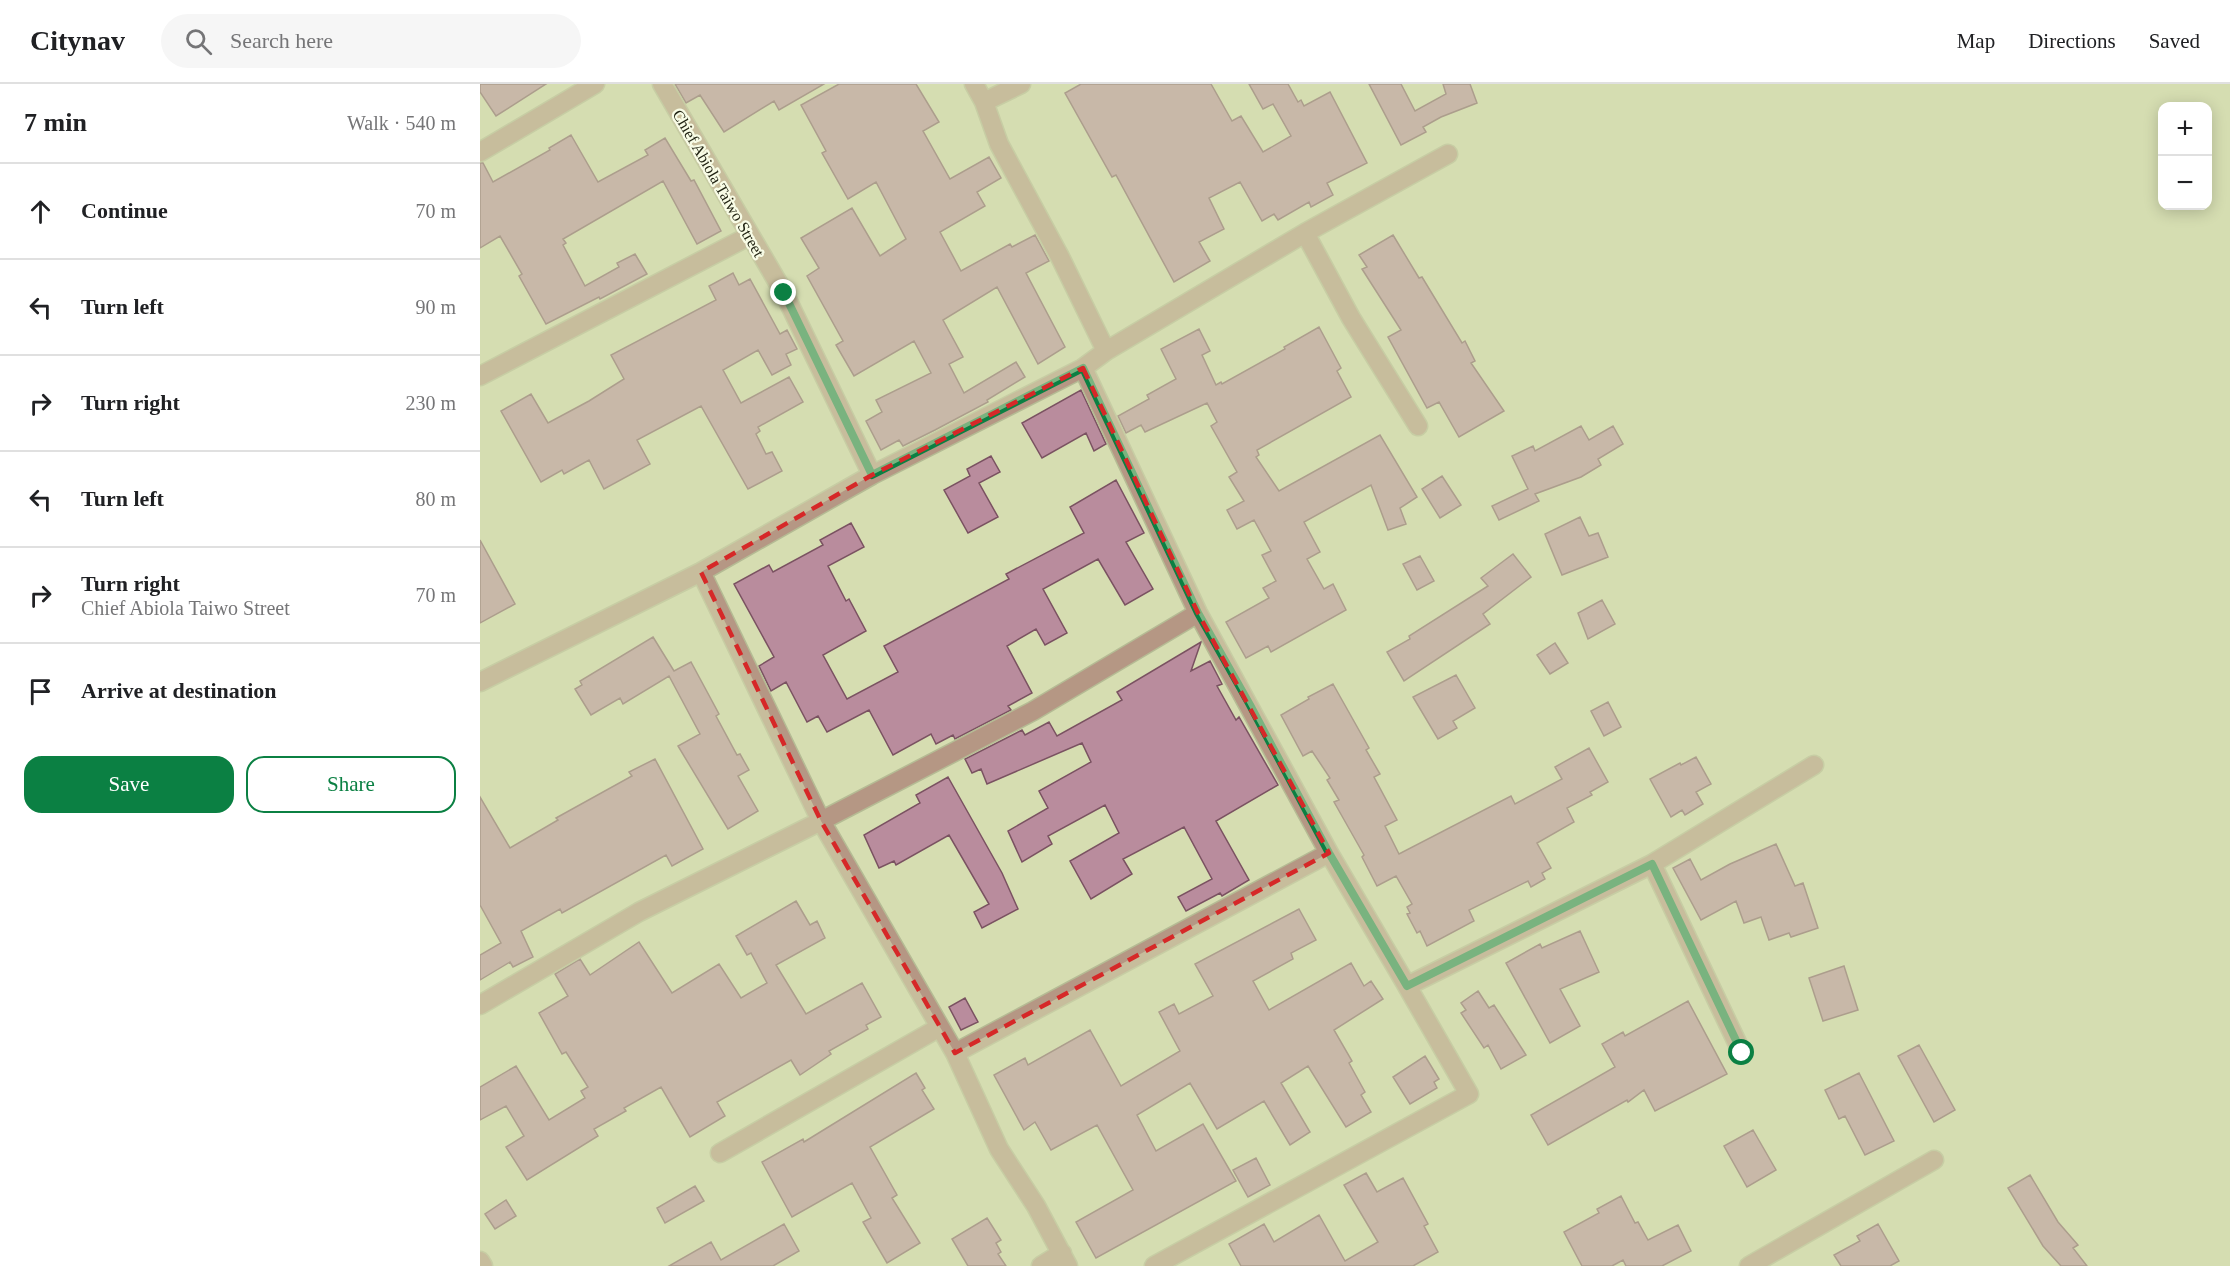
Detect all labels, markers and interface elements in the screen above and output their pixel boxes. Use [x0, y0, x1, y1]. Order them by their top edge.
search box [161, 14, 581, 68]
text: Citynav [30, 25, 125, 56]
icon: search [182, 25, 215, 58]
text: Search here [230, 28, 333, 53]
text: Map [1957, 29, 1995, 53]
text: Directions [2028, 29, 2116, 53]
text: Saved [2149, 29, 2200, 53]
map controls [2158, 102, 2212, 210]
button: + [2158, 102, 2212, 156]
street label: Chief Abiola Taiwo Street [669, 107, 768, 260]
text: 7 min [24, 108, 87, 137]
text: Walk · 540 m [347, 112, 456, 134]
button: − [2158, 156, 2212, 210]
icon: ahead [24, 195, 57, 228]
text: Continue [81, 198, 168, 223]
text: 70 m [415, 200, 456, 222]
route end [770, 279, 796, 305]
icon: left [24, 291, 57, 324]
text: Turn left [81, 294, 164, 319]
text: 90 m [415, 296, 456, 318]
icon: right [24, 387, 57, 420]
text: Turn right [81, 390, 180, 415]
text: 230 m [405, 392, 456, 414]
icon: left [24, 483, 57, 516]
text: Turn left [81, 486, 164, 511]
text: 80 m [415, 488, 456, 510]
text: Turn right [81, 571, 180, 596]
icon: right [24, 579, 57, 612]
text: 70 m [415, 584, 456, 606]
text: Chief Abiola Taiwo Street [81, 597, 290, 619]
icon: arrive [24, 675, 57, 708]
text: Arrive at destination [81, 678, 277, 703]
button: Save [24, 756, 234, 813]
button: Share [246, 756, 456, 813]
route start [1728, 1039, 1754, 1065]

